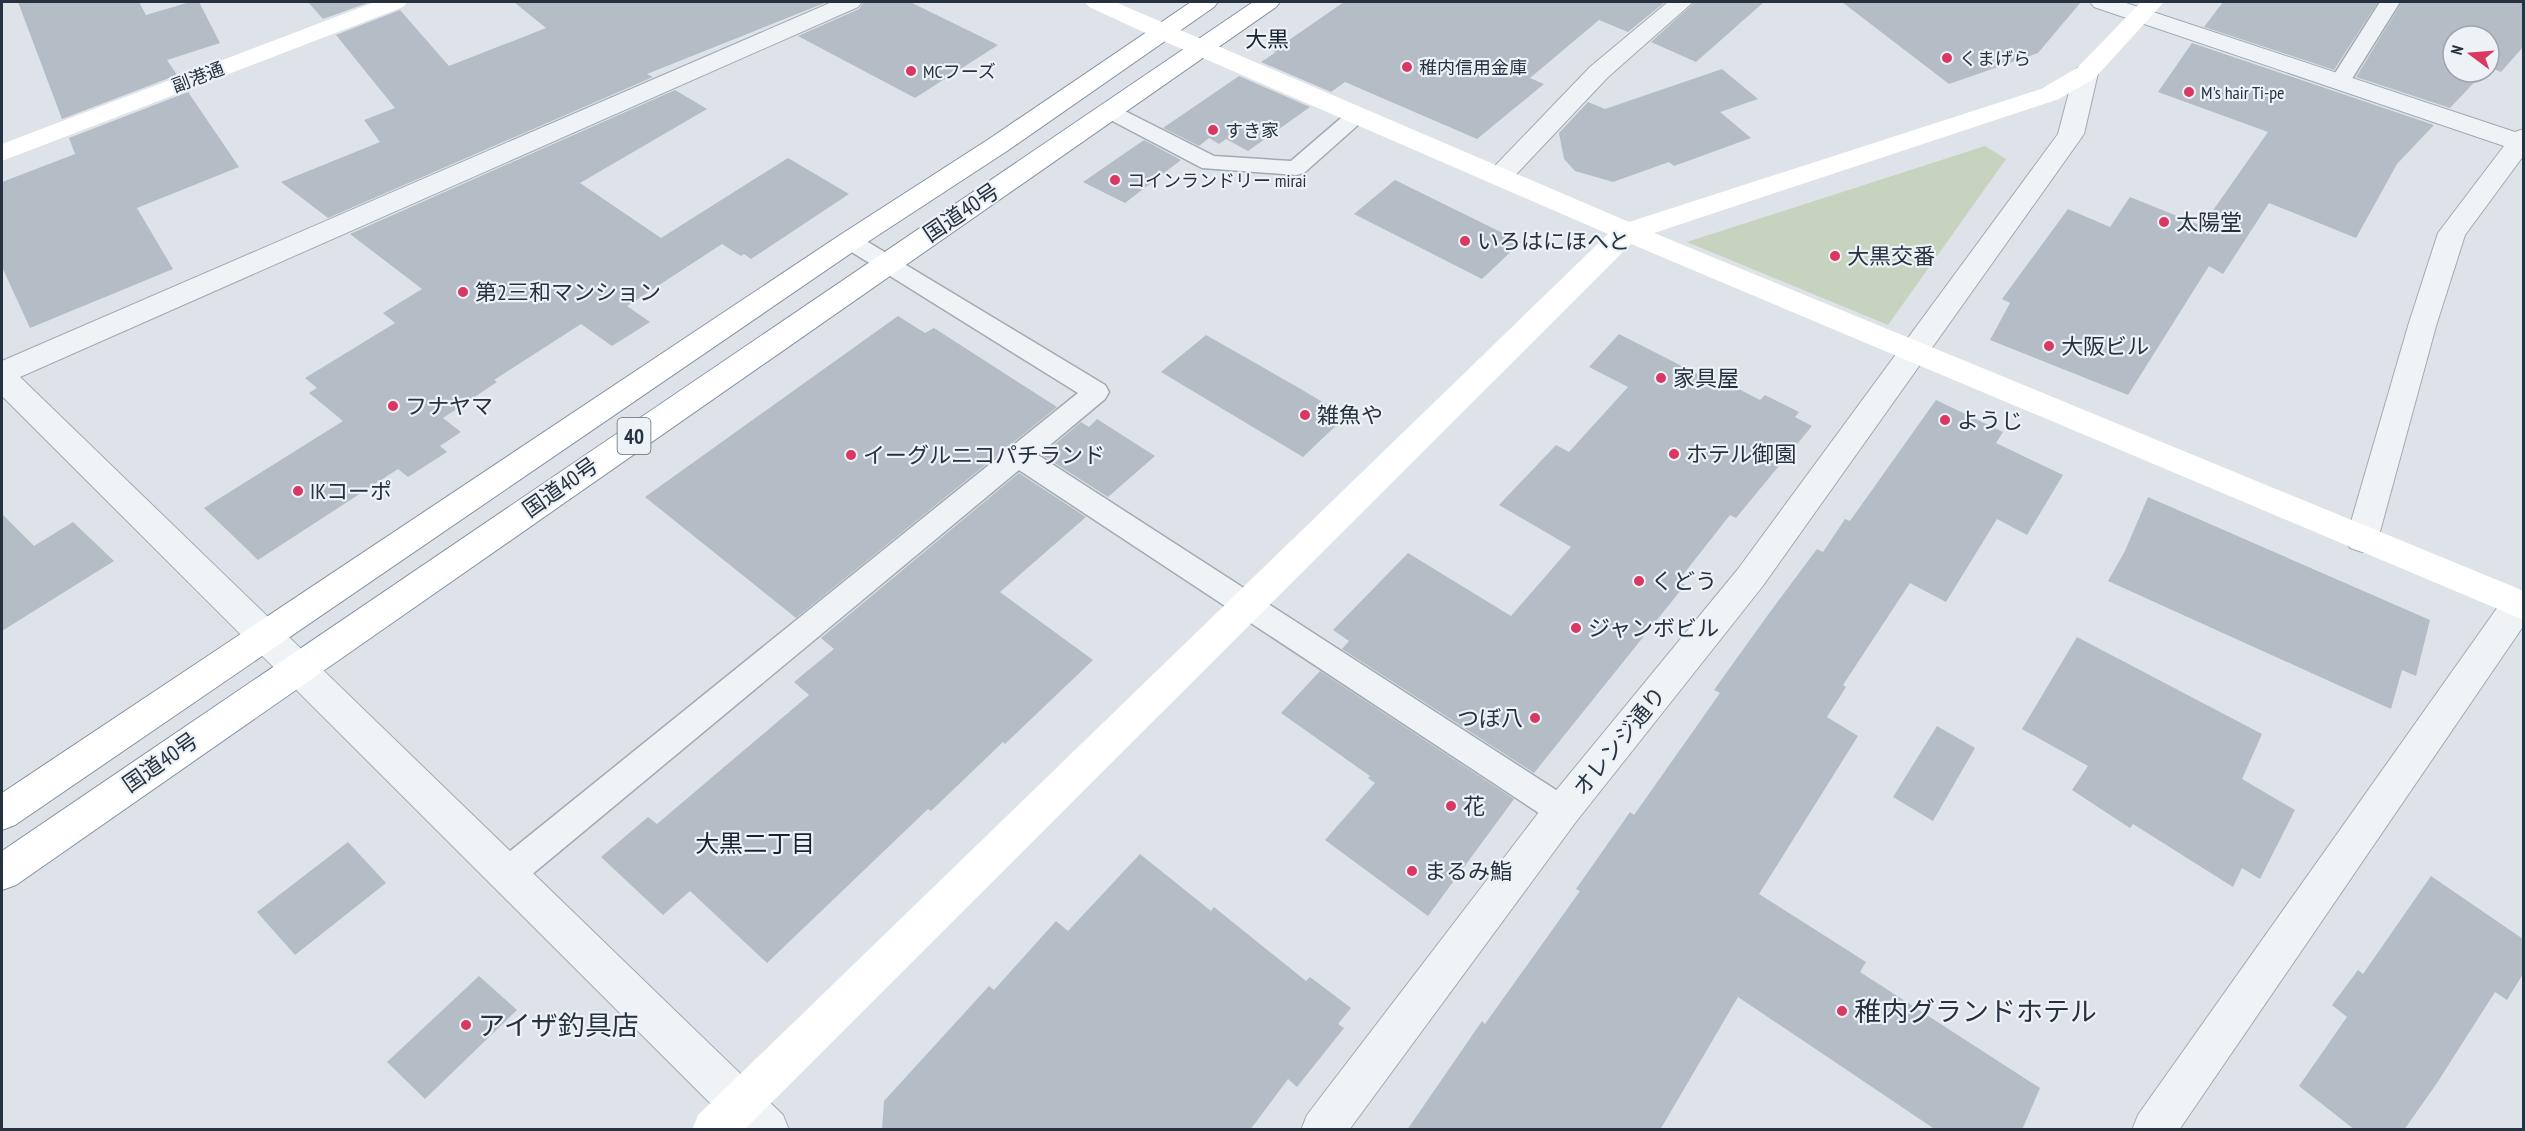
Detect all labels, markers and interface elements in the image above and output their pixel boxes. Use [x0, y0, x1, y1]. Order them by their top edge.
north arrow [2441, 24, 2501, 84]
district label: 大黒 [1245, 25, 1289, 53]
text: N [2446, 43, 2467, 57]
place label: くまげら [1959, 47, 2031, 70]
marker: くまげら [1940, 51, 1954, 65]
place label: 稚内信用金庫 [1419, 56, 1527, 79]
street label: 副港通 [169, 57, 227, 97]
place label: MCフーズ [923, 60, 996, 83]
marker: 稚内信用金庫 [1400, 60, 1414, 74]
marker: MCフーズ [904, 64, 918, 78]
place label: M's hair Ti-pe [2201, 81, 2284, 104]
marker: M's hair Ti-pe [2182, 85, 2196, 99]
place label: すき家 [1225, 119, 1279, 142]
marker: すき家 [1206, 123, 1220, 137]
place label: コインランドリー mirai [1127, 169, 1306, 192]
marker: コインランドリー mirai [1108, 173, 1122, 187]
street label: 国道40号 [918, 176, 1004, 248]
place label: 太陽堂 [2176, 208, 2242, 236]
marker: 太陽堂 [2157, 215, 2171, 229]
place label: いろはにほへと [1477, 227, 1630, 255]
marker: いろはにほへと [1458, 234, 1472, 248]
place label: 大黒交番 [1847, 242, 1935, 270]
marker: 大黒交番 [1828, 249, 1842, 263]
place label: 第2三和マンション [475, 278, 661, 306]
marker: 第2三和マンション [456, 285, 470, 299]
place label: 大阪ビル [2061, 332, 2149, 360]
marker: 大阪ビル [2042, 339, 2056, 353]
place label: 家具屋 [1673, 364, 1739, 392]
marker: 家具屋 [1654, 371, 1668, 385]
place label: フナヤマ [405, 392, 493, 420]
marker: フナヤマ [386, 399, 400, 413]
place label: 雑魚や [1317, 401, 1383, 429]
place label: ようじ [1957, 406, 2023, 434]
marker: 雑魚や [1298, 408, 1312, 422]
marker: ようじ [1938, 413, 1952, 427]
road number: 40 [618, 418, 650, 454]
place label: ホテル御園 [1686, 440, 1796, 468]
place label: イーグルニコパチランド [863, 441, 1105, 469]
marker: ホテル御園 [1667, 447, 1681, 461]
marker: イーグルニコパチランド [844, 448, 858, 462]
street label: 国道40号 [517, 451, 603, 523]
place label: IKコーポ [310, 477, 392, 505]
marker: IKコーポ [291, 484, 305, 498]
place label: くどう [1651, 567, 1717, 595]
marker: くどう [1632, 574, 1646, 588]
place label: ジャンボビル [1588, 614, 1719, 642]
marker: ジャンボビル [1569, 621, 1583, 635]
street label: オレンジ通り [1567, 681, 1671, 801]
place label: つぼ八 [1457, 704, 1523, 732]
marker: つぼ八 [1528, 711, 1542, 725]
street label: 国道40号 [117, 726, 203, 798]
place label: 花 [1463, 792, 1485, 820]
marker: 花 [1444, 799, 1458, 813]
district label: 大黒二丁目 [695, 828, 815, 859]
place label: まるみ鮨 [1424, 857, 1512, 885]
marker: まるみ鮨 [1405, 864, 1419, 878]
place label: 稚内グランドホテル [1854, 994, 2097, 1028]
marker: 稚内グランドホテル [1835, 1004, 1849, 1018]
place label: アイザ釣具店 [478, 1008, 639, 1042]
marker: アイザ釣具店 [459, 1018, 473, 1032]

